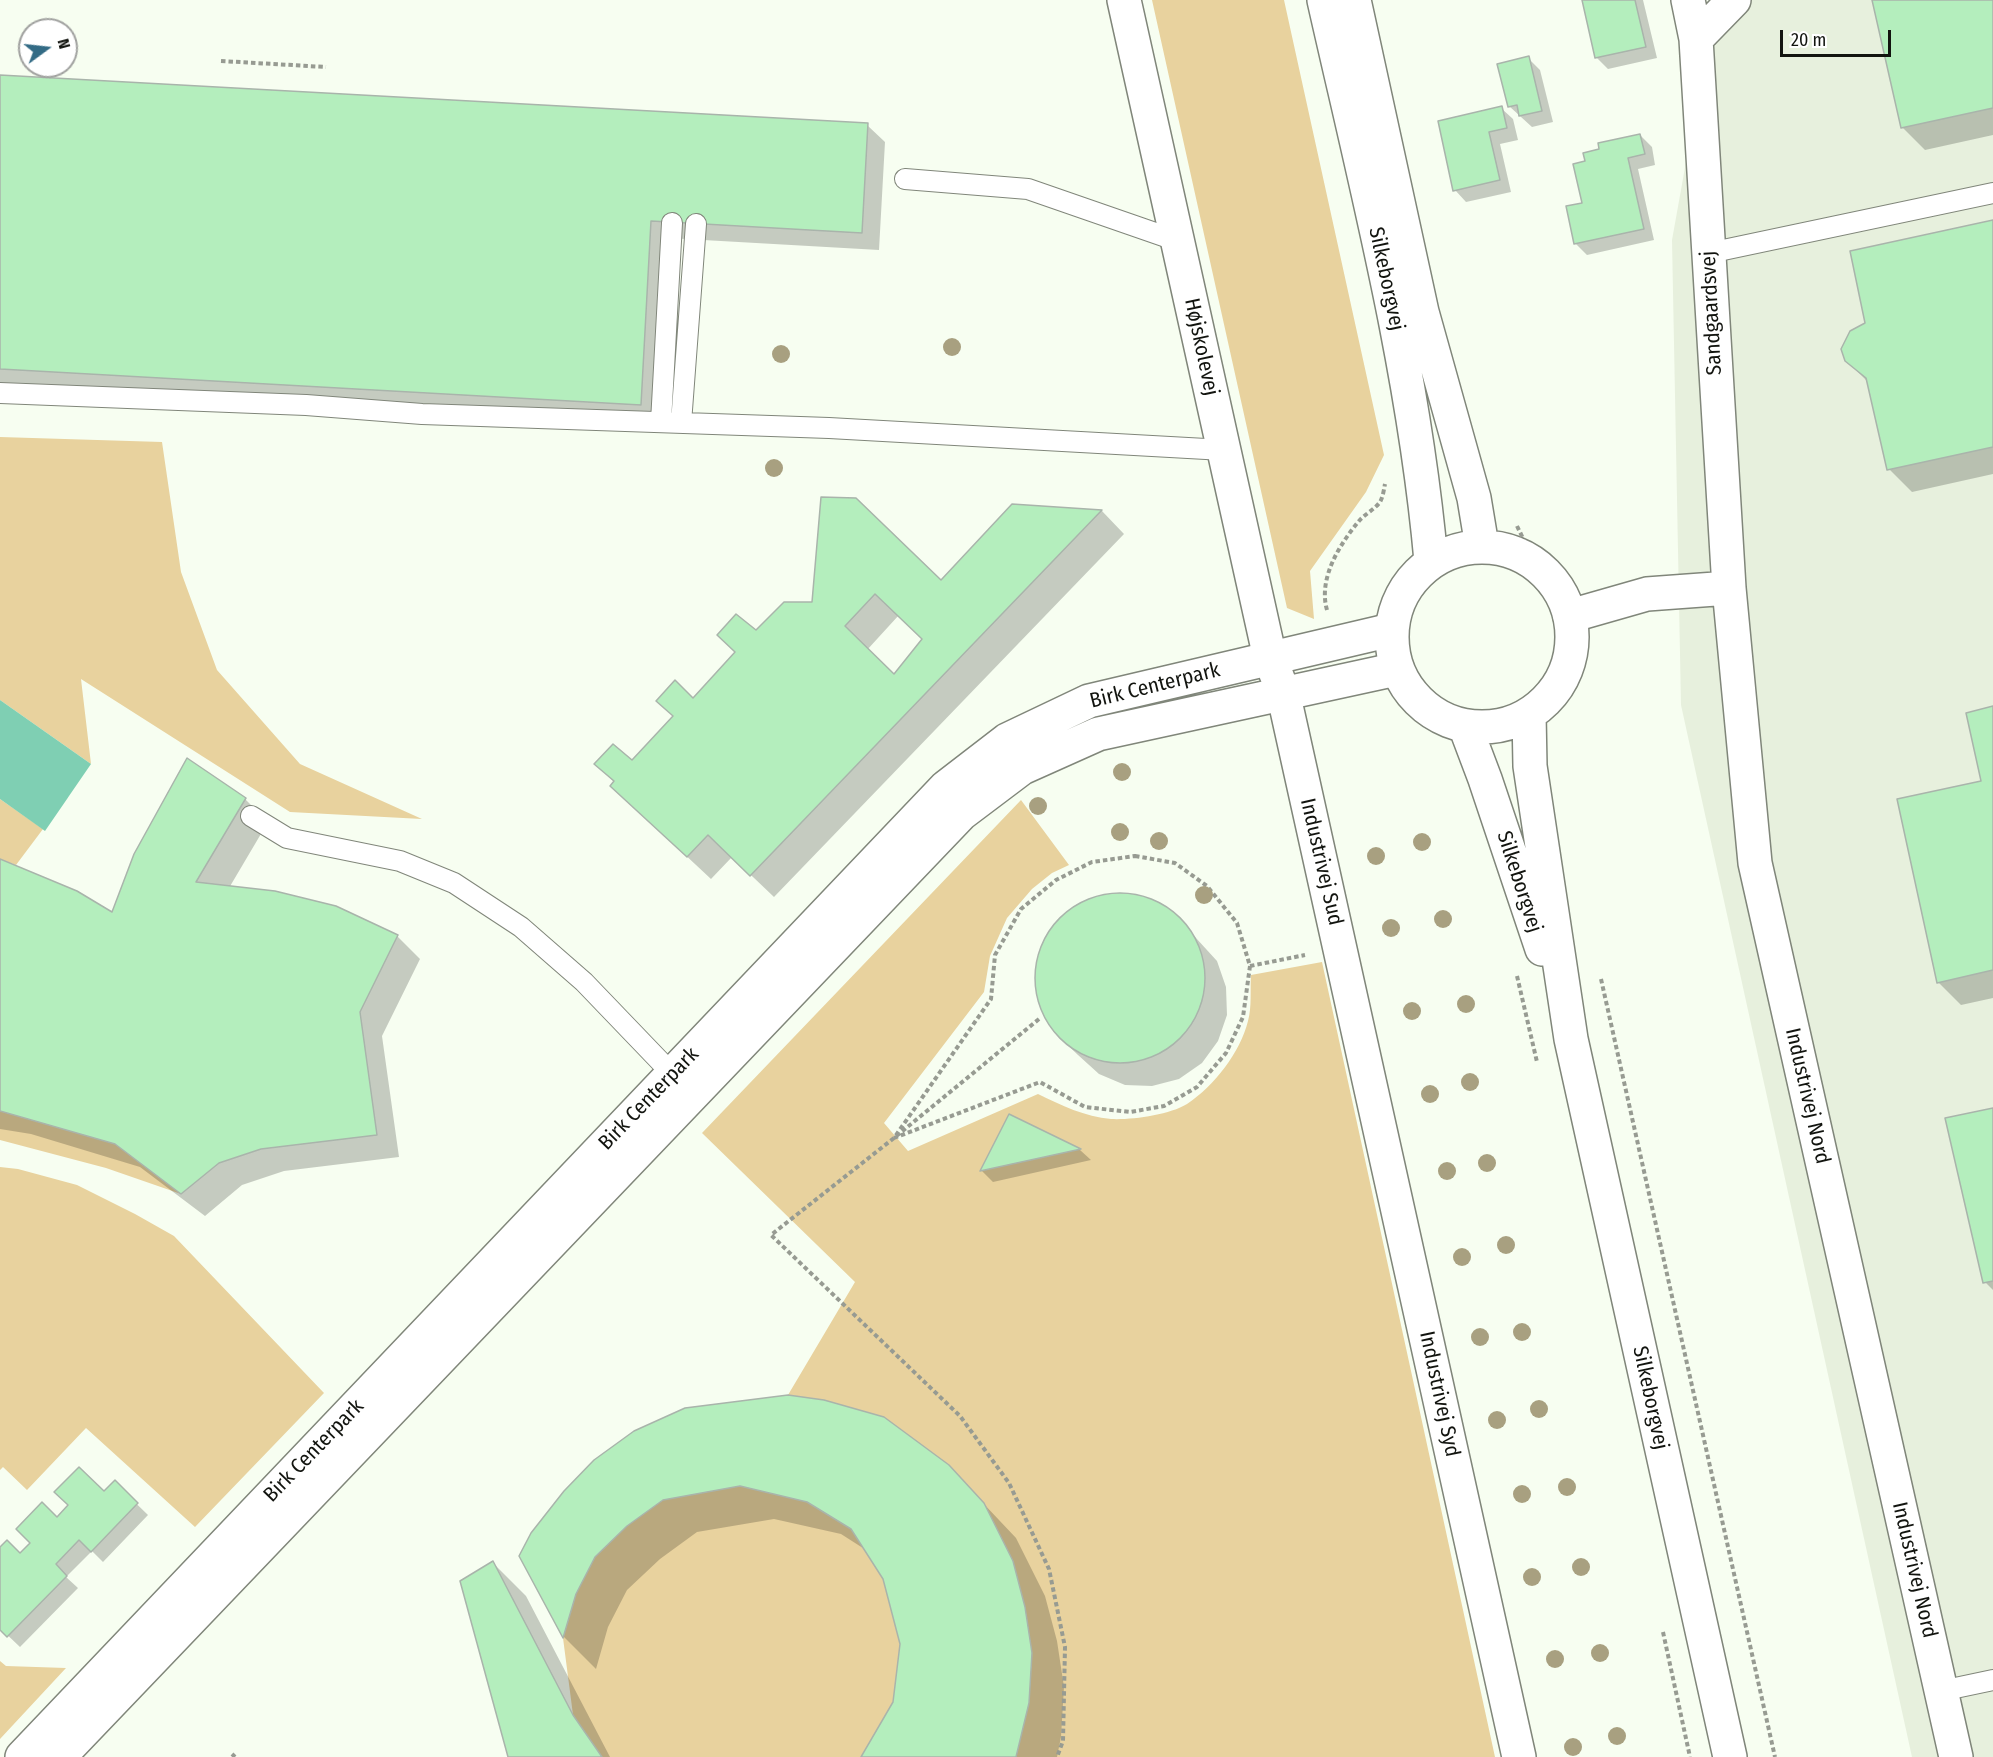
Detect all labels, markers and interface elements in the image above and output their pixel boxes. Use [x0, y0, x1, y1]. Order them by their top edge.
north arrow [18, 18, 78, 78]
scale bar [1783, 18, 1894, 56]
text: 20 m [1791, 29, 1826, 51]
text: N [54, 37, 74, 51]
street label: Silkeborgvej [1363, 225, 1409, 333]
street label: Sandgaardsvej [1696, 250, 1728, 376]
street label: Højskolevej [1178, 296, 1224, 398]
street label: Birk Centerpark [1087, 658, 1223, 714]
street label: Industrivej Sud [1294, 796, 1348, 928]
street label: Silkeborgvej [1491, 828, 1547, 936]
street label: Industrivej Nord [1779, 1025, 1835, 1167]
street label: Birk Centerpark [594, 1042, 704, 1156]
street label: Industrivej Syd [1413, 1329, 1465, 1459]
street label: Silkeborgvej [1627, 1344, 1673, 1452]
street label: Birk Centerpark [259, 1394, 369, 1508]
street label: Industrivej Nord [1886, 1499, 1942, 1641]

